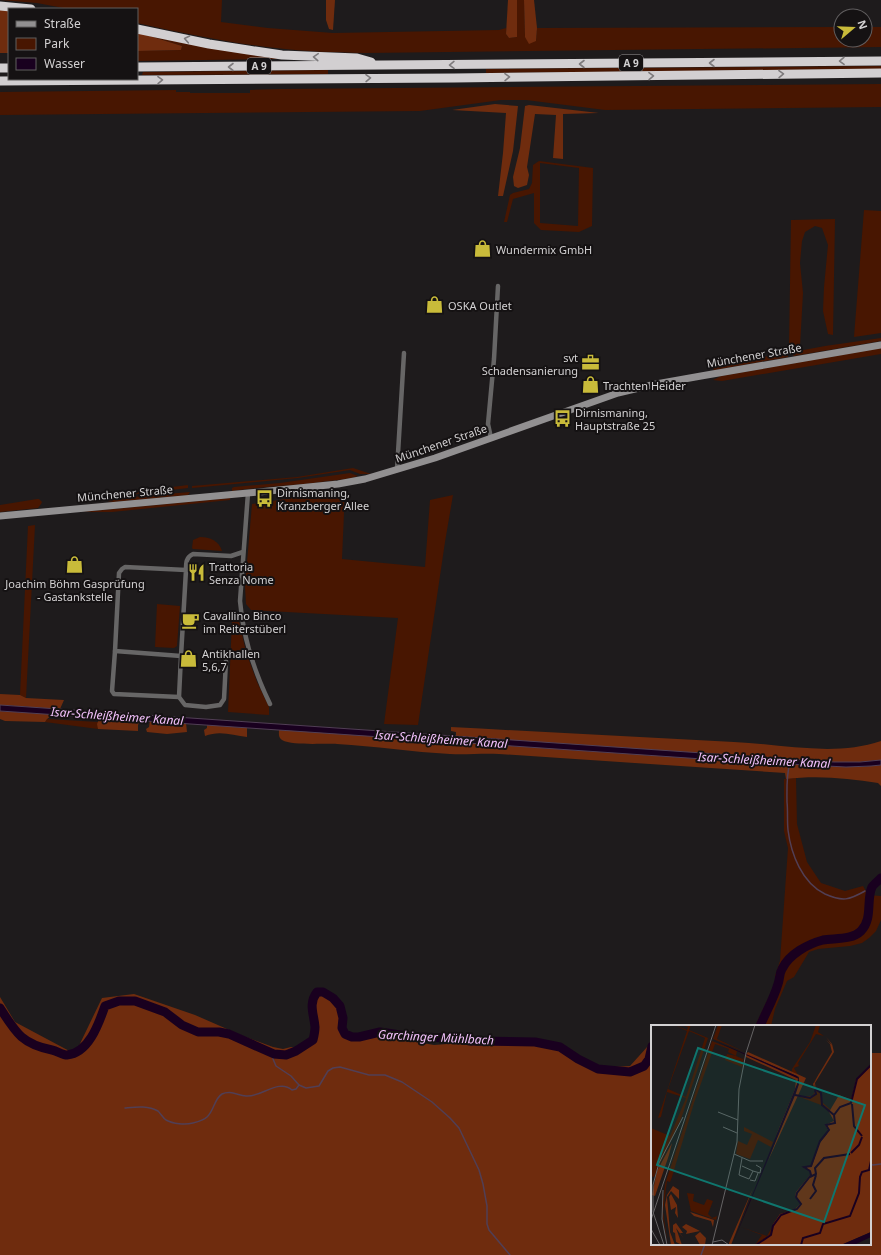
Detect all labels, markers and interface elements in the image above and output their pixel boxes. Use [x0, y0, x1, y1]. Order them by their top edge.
legend [8, 8, 138, 80]
north arrow [833, 8, 873, 48]
text: Straße [44, 15, 81, 32]
text: N [854, 18, 871, 31]
text: Park [44, 35, 70, 52]
one-way arrow [184, 36, 190, 44]
one-way arrow [313, 53, 319, 62]
text: Wasser [44, 55, 85, 72]
road number: A 9 [619, 55, 643, 71]
one-way arrow [839, 57, 845, 66]
road number: A 9 [247, 58, 271, 74]
one-way arrow [579, 59, 585, 68]
one-way arrow [709, 59, 715, 67]
one-way arrow [449, 61, 455, 69]
one-way arrow [228, 62, 234, 71]
one-way arrow [778, 70, 784, 79]
one-way arrow [648, 72, 654, 80]
one-way arrow [504, 73, 510, 82]
one-way arrow [365, 74, 371, 82]
one-way arrow [157, 76, 163, 84]
shop icon: Wundermix GmbH [473, 239, 493, 259]
place label: Wundermix GmbH [496, 242, 592, 257]
shop icon: OSKA Outlet [425, 295, 445, 315]
place label: OSKA Outlet [448, 298, 512, 313]
street label: Münchener Straße [705, 339, 803, 371]
place label: svt Schadensanierung [482, 350, 578, 378]
office icon: svt Schadensanierung [581, 353, 601, 373]
shop icon: Trachten Heider [580, 375, 600, 395]
place label: Trachten Heider [603, 378, 686, 393]
place label: Dirnismaning, Hauptstraße 25 [575, 405, 655, 433]
bus stop icon: Dirnismaning, Hauptstraße 25 [552, 408, 572, 428]
street label: Münchener Straße [393, 420, 489, 466]
street label: Münchener Straße [77, 481, 173, 505]
place label: Dirnismaning, Kranzberger Allee [277, 485, 369, 513]
bus stop icon: Dirnismaning, Kranzberger Allee [254, 488, 274, 508]
shop icon: Joachim Böhm Gasprüfung - Gastankstelle [65, 555, 85, 575]
place label: Trattoria Senza Nome [209, 559, 274, 587]
restaurant icon: Trattoria Senza Nome [186, 562, 206, 582]
place label: Joachim Böhm Gasprüfung - Gastankstelle [4, 576, 145, 604]
place label: Cavallino Binco im Reiterstüberl [203, 608, 286, 636]
cafe icon: Cavallino Binco im Reiterstüberl [180, 611, 200, 631]
place label: Antikhallen 5,6,7 [202, 646, 260, 674]
shop icon: Antikhallen 5,6,7 [179, 649, 199, 669]
water label: Isar-Schleißheimer Kanal [49, 703, 185, 729]
water label: Isar-Schleißheimer Kanal [373, 726, 509, 752]
water label: Isar-Schleißheimer Kanal [696, 748, 832, 772]
water label: Garchinger Mühlbach [378, 1025, 494, 1049]
inset map [651, 1025, 871, 1245]

